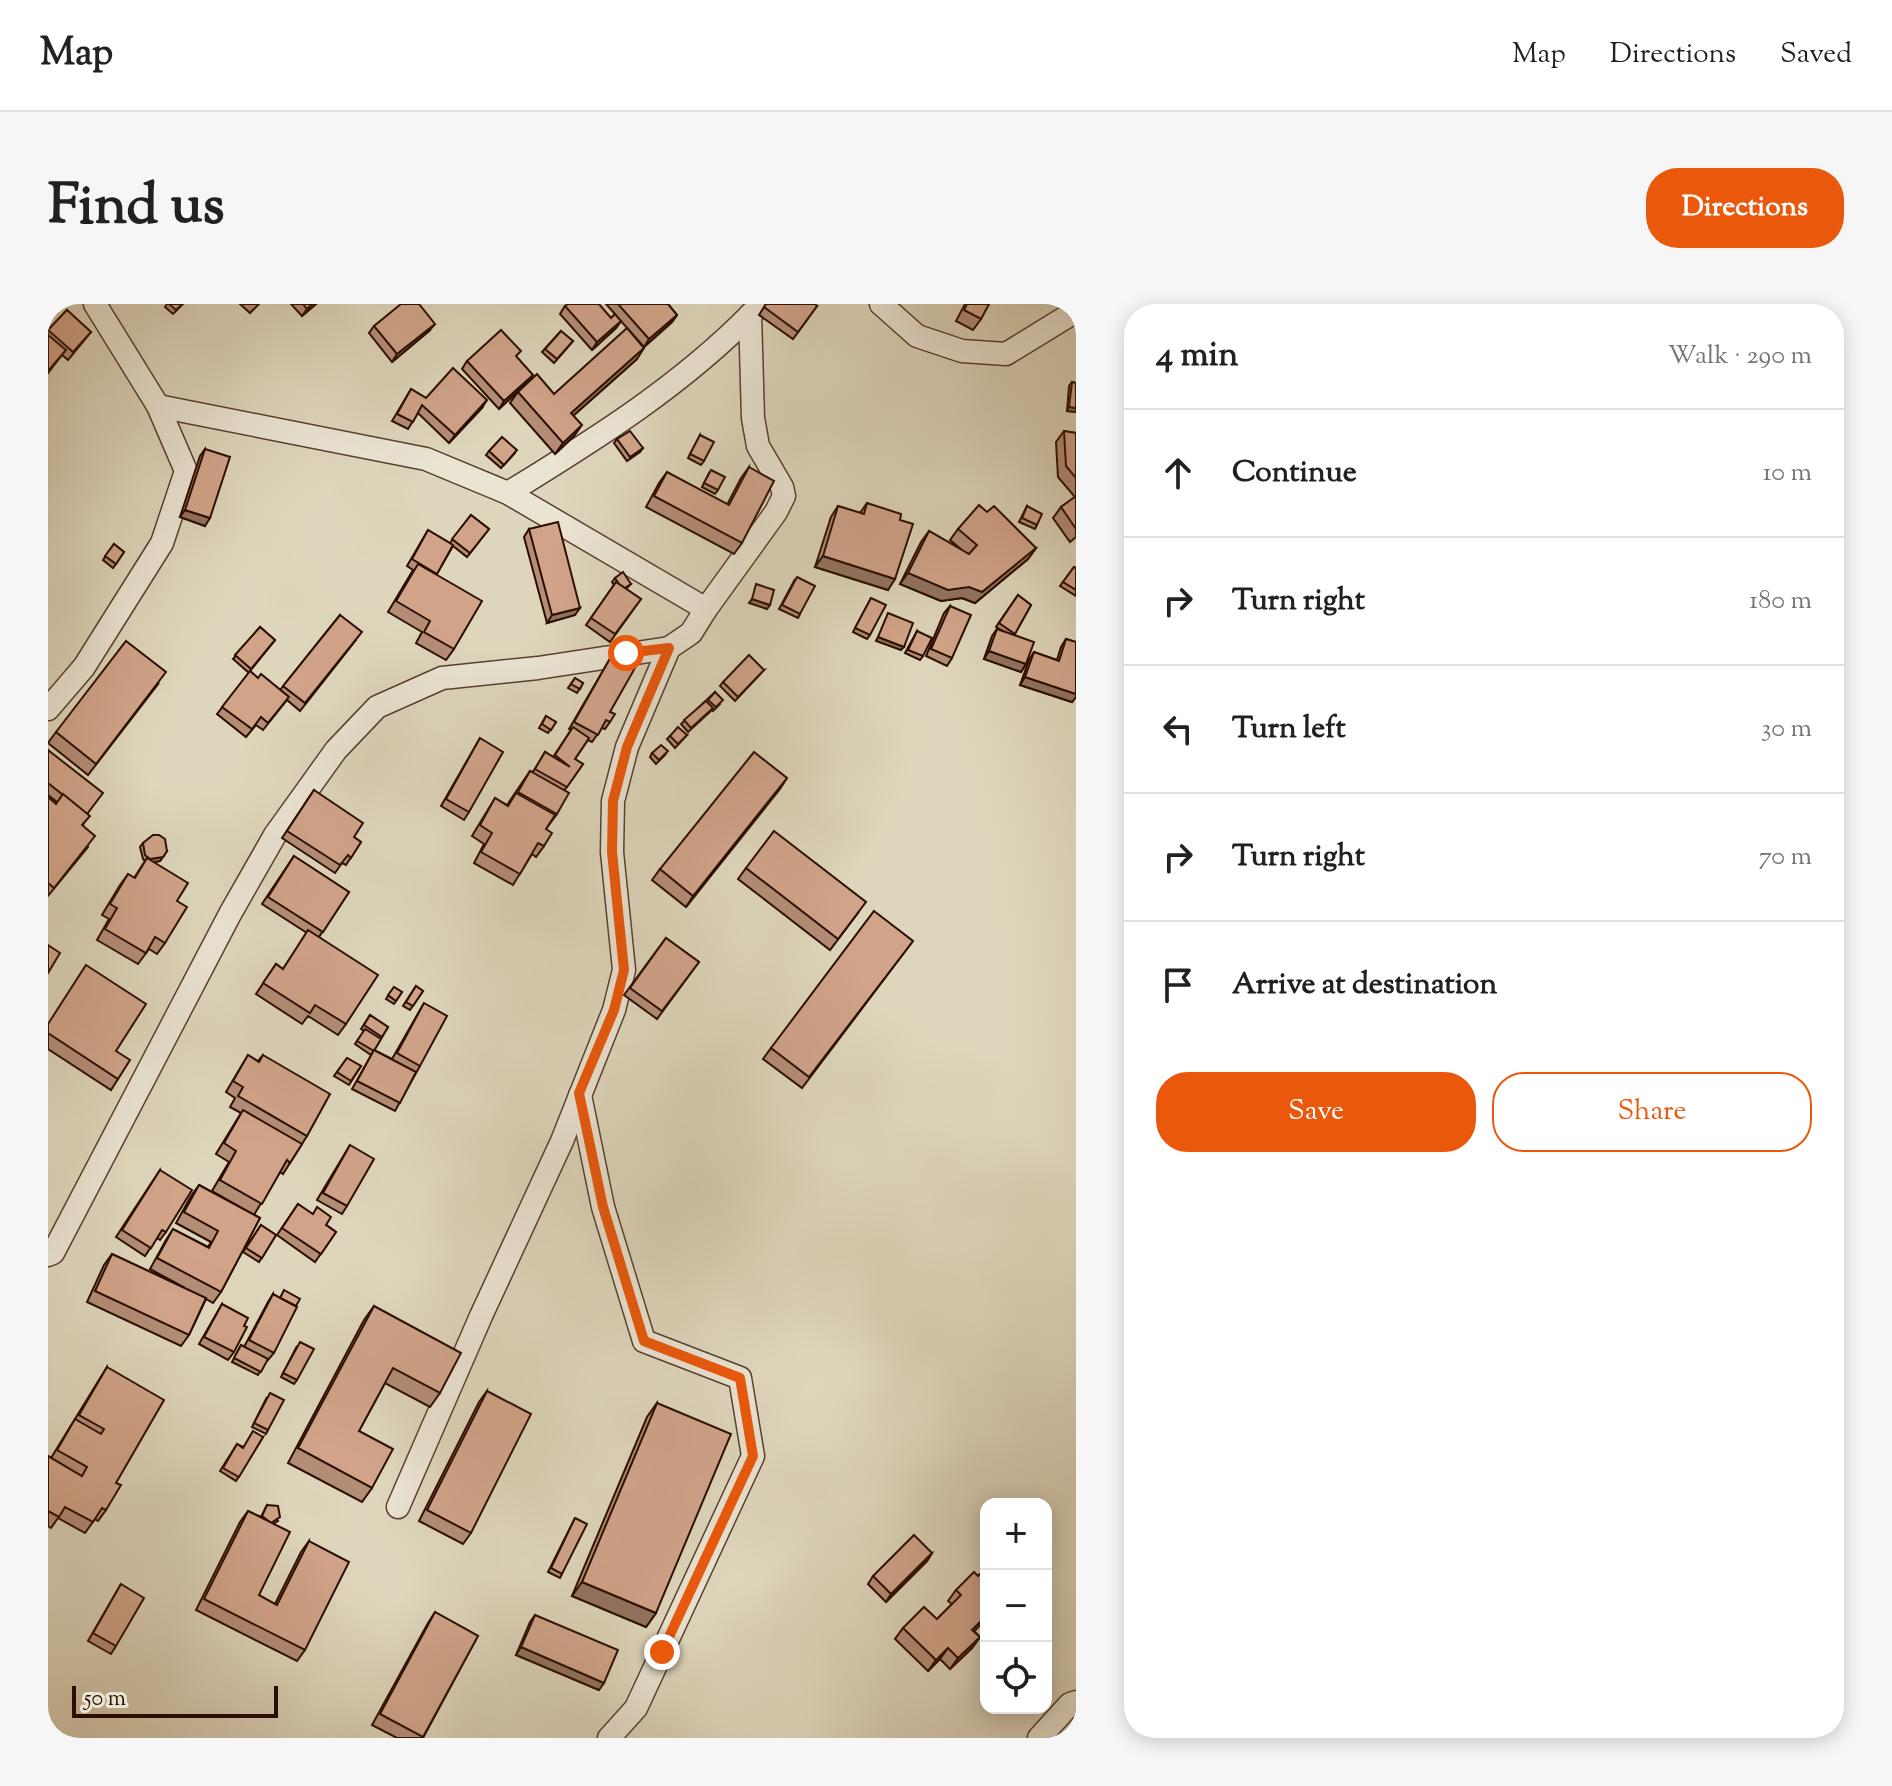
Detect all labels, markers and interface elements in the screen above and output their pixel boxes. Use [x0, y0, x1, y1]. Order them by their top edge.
text: Map [40, 28, 113, 82]
text: Map [1512, 35, 1566, 75]
text: Directions [1610, 35, 1736, 75]
text: Saved [1780, 35, 1852, 75]
text: Find us [48, 168, 224, 249]
button: Directions [1646, 168, 1844, 248]
text: 4 min [1156, 332, 1238, 381]
text: Walk · 290 m [1668, 338, 1812, 375]
icon: ahead [1156, 451, 1200, 495]
text: Continue [1232, 452, 1357, 495]
text: 10 m [1763, 455, 1812, 492]
icon: right [1156, 579, 1200, 623]
text: Turn right [1232, 580, 1365, 623]
text: 180 m [1749, 583, 1812, 620]
route start [608, 635, 644, 671]
icon: left [1156, 707, 1200, 751]
text: Turn left [1232, 708, 1346, 751]
text: 30 m [1761, 711, 1812, 748]
icon: right [1156, 835, 1200, 879]
text: Turn right [1232, 836, 1365, 879]
text: 70 m [1759, 839, 1812, 876]
icon: arrive [1156, 963, 1200, 1007]
text: Arrive at destination [1232, 964, 1497, 1007]
button: Save [1156, 1072, 1476, 1152]
button: Share [1492, 1072, 1812, 1152]
map controls [980, 1498, 1052, 1714]
button: + [980, 1498, 1052, 1570]
button: − [980, 1570, 1052, 1642]
route end [644, 1634, 680, 1670]
button: locate [980, 1642, 1052, 1714]
scale bar [72, 1682, 278, 1718]
text: 50 m [84, 1684, 126, 1716]

